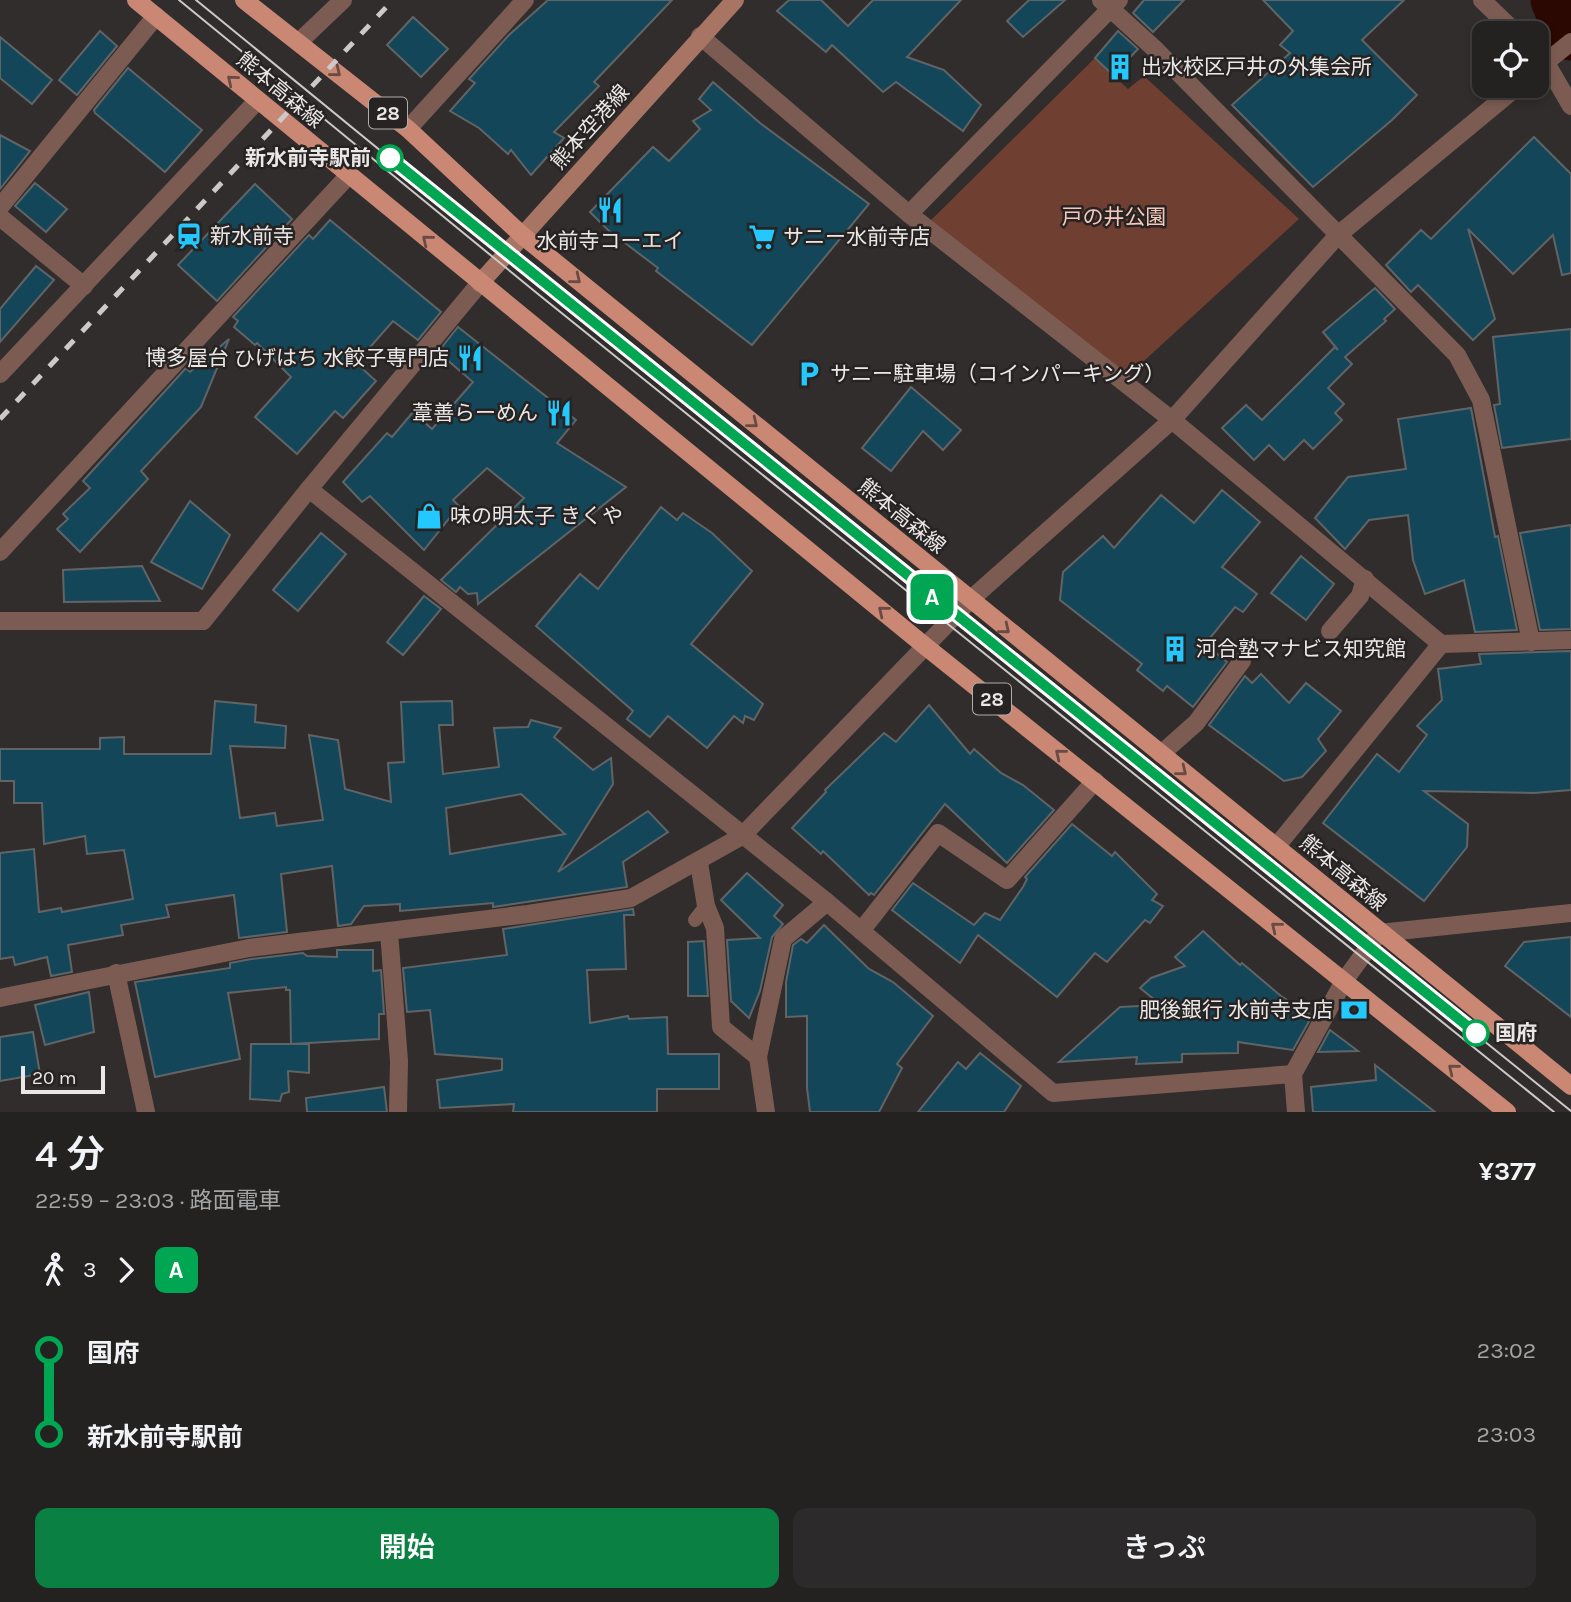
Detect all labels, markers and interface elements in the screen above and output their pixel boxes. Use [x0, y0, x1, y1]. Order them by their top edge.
map controls [1472, 21, 1549, 98]
button: locate [1472, 21, 1549, 98]
street label: 熊本高森線 [232, 47, 328, 133]
building icon: 出水校区戸井の外集会所 [1105, 52, 1135, 82]
place label: 出水校区戸井の外集会所 [1141, 55, 1372, 79]
one-way arrow [328, 64, 341, 76]
one-way arrow [228, 76, 241, 88]
street label: 熊本空港線 [546, 80, 634, 174]
road number: 28 [369, 97, 407, 128]
marker: 新水前寺駅前 [377, 145, 403, 171]
place label: 新水前寺駅前 [245, 146, 371, 170]
restaurant icon: 水前寺コーエイ [595, 195, 625, 225]
park label: 戸の井公園 [1062, 205, 1167, 229]
station icon: 新水前寺 [174, 221, 204, 251]
supermarket icon: サニー水前寺店 [747, 222, 777, 252]
place label: 新水前寺 [210, 224, 294, 248]
place label: サニー水前寺店 [783, 225, 930, 249]
place label: 水前寺コーエイ [537, 229, 684, 253]
one-way arrow [422, 236, 435, 248]
one-way arrow [568, 271, 581, 283]
restaurant icon: 博多屋台 ひげはち 水餃子専門店 [455, 343, 485, 373]
place label: 博多屋台 ひげはち 水餃子専門店 [145, 346, 449, 370]
parking icon: サニー駐車場（コインパーキング） [794, 359, 824, 389]
place label: サニー駐車場（コインパーキング） [830, 362, 1165, 386]
restaurant icon: 葦善らーめん [544, 398, 574, 428]
place label: 葦善らーめん [412, 401, 538, 425]
one-way arrow [744, 415, 757, 427]
street label: 熊本高森線 [854, 474, 950, 558]
shop icon: 味の明太子 きくや [414, 501, 444, 531]
place label: 味の明太子 きくや [450, 504, 623, 528]
line badge: A [909, 574, 955, 620]
text: A [924, 583, 940, 611]
one-way arrow [879, 607, 892, 619]
one-way arrow [998, 620, 1010, 633]
building icon: 河合塾マナビス知究館 [1160, 634, 1190, 664]
place label: 河合塾マナビス知究館 [1196, 637, 1406, 661]
road number: 28 [973, 684, 1011, 714]
one-way arrow [1056, 749, 1068, 762]
one-way arrow [1175, 763, 1187, 776]
street label: 熊本高森線 [1295, 830, 1391, 916]
one-way arrow [1271, 922, 1284, 935]
bank icon: 肥後銀行 水前寺支店 [1339, 995, 1369, 1025]
place label: 肥後銀行 水前寺支店 [1139, 998, 1333, 1022]
marker: 国府 [1463, 1020, 1489, 1046]
place label: 国府 [1495, 1021, 1537, 1045]
scale bar [21, 1063, 105, 1095]
one-way arrow [1449, 1065, 1461, 1078]
text: 20 m [32, 1067, 77, 1089]
text: 4 分 [35, 1132, 105, 1177]
text: ¥377 [1479, 1156, 1536, 1187]
text: 22:59 – 23:03 · 路面電車 [35, 1187, 282, 1214]
icon: walk [35, 1251, 73, 1289]
icon: forward [107, 1251, 145, 1289]
text: 3 [83, 1256, 97, 1283]
text: A [169, 1256, 184, 1284]
text: 23:02 [1477, 1337, 1536, 1364]
text: 国府 [87, 1338, 139, 1369]
text: 23:03 [1477, 1421, 1536, 1448]
text: 新水前寺駅前 [87, 1422, 243, 1453]
button: 開始 [35, 1508, 779, 1588]
button: きっぷ [793, 1508, 1536, 1588]

